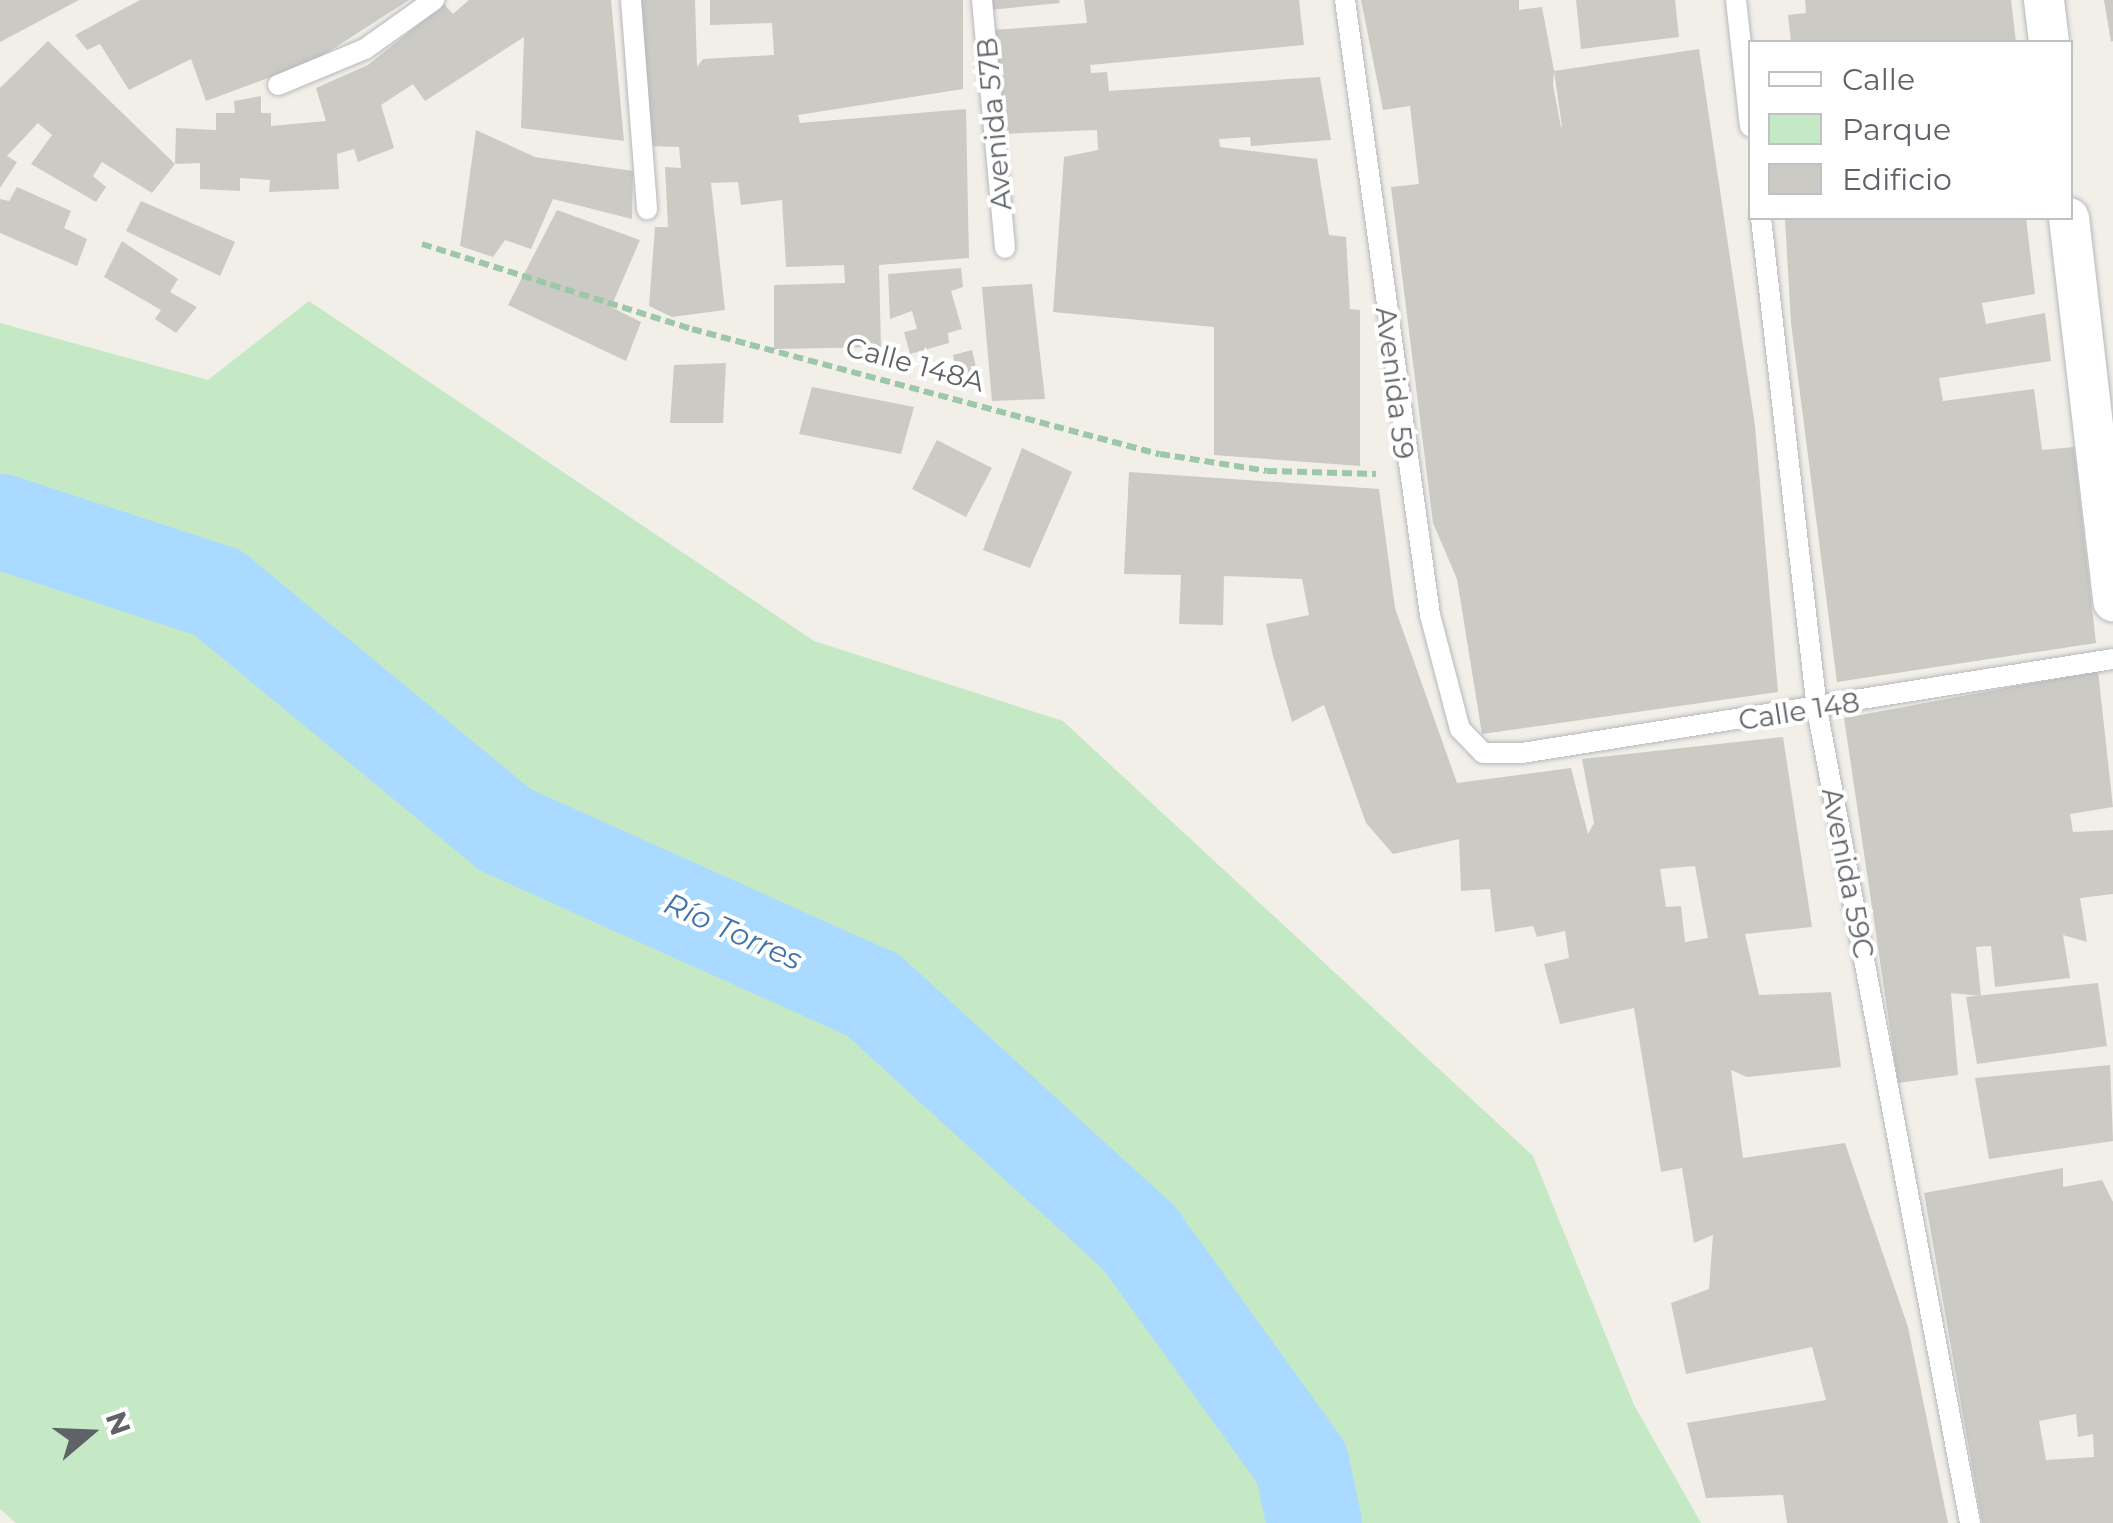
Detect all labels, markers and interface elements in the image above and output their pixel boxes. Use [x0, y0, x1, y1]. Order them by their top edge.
street label: Avenida 57B [970, 36, 1018, 212]
legend [1748, 40, 2073, 220]
text: Calle [1842, 61, 1915, 98]
text: Parque [1842, 111, 1951, 148]
text: Edificio [1842, 161, 1952, 198]
street label: Avenida 59 [1369, 305, 1421, 461]
street label: Calle 148A [842, 329, 988, 399]
street label: Calle 148 [1736, 685, 1862, 737]
street label: Avenida 59C [1815, 785, 1881, 961]
water label: Río Torres [659, 886, 807, 978]
north arrow [40, 1383, 140, 1483]
text: N [99, 1407, 138, 1439]

